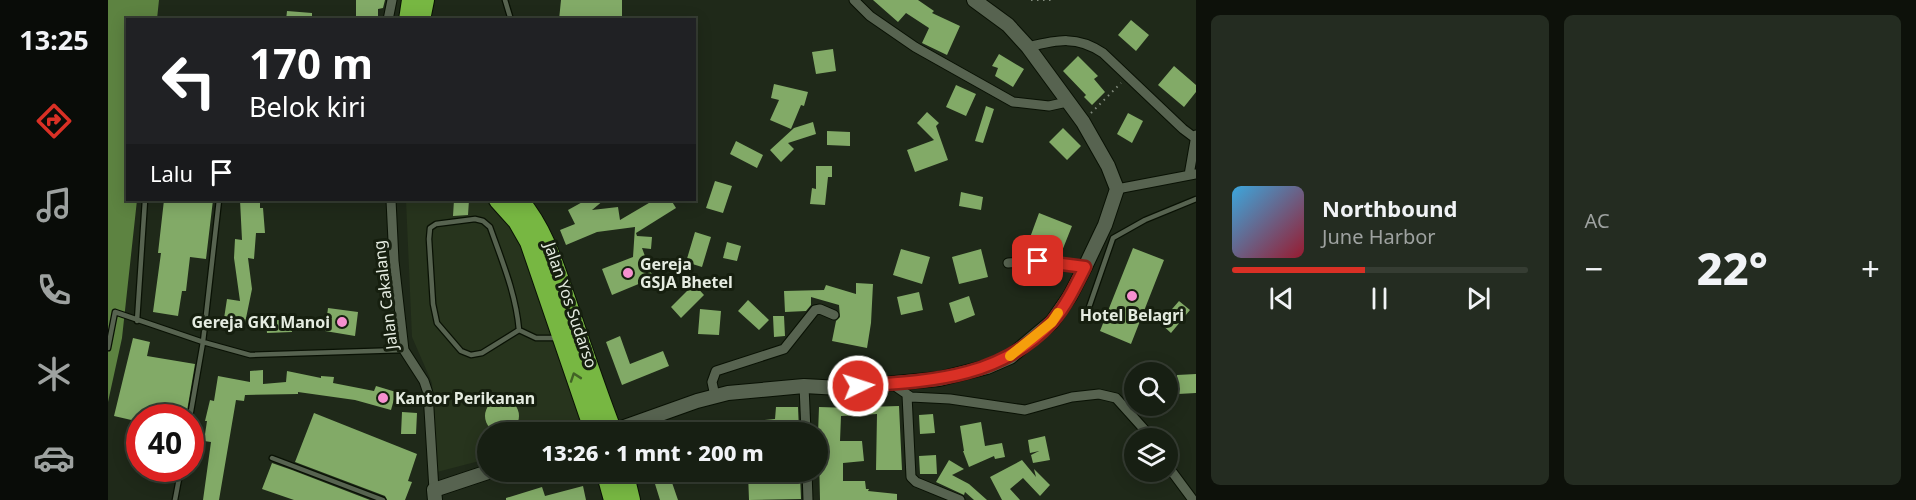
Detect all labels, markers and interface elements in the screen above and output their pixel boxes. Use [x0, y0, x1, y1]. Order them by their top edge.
text: 13:25 [19, 21, 89, 58]
text: 170 m [249, 34, 373, 91]
icon: left [150, 42, 228, 120]
text: Belok kiri [249, 88, 366, 125]
icon: directions [33, 100, 75, 142]
icon: arrive [205, 156, 238, 189]
text: Lalu [150, 158, 193, 188]
icon: music [33, 184, 75, 226]
text: Northbound [1322, 193, 1457, 223]
text: AC [1585, 207, 1610, 234]
text: June Harbor [1322, 223, 1436, 250]
pin [1012, 235, 1063, 286]
street label: Jalan Yos Sudarso [539, 237, 603, 371]
text: 22° [1697, 237, 1768, 298]
street label: Jalan Cakalang [367, 239, 403, 353]
icon: arrive [1021, 244, 1054, 277]
text: − [1585, 246, 1603, 291]
text: + [1861, 246, 1880, 291]
place label: Gereja GSJA Bhetel [640, 253, 733, 293]
marker: Gereja GSJA Bhetel [621, 266, 635, 280]
icon: phone [33, 269, 75, 311]
icon: previous [1265, 282, 1298, 315]
icon: pause [1363, 282, 1396, 315]
icon: next [1462, 282, 1495, 315]
marker: Hotel Belagri [1125, 289, 1139, 303]
place label: Hotel Belagri [1080, 304, 1184, 326]
place label: Gereja GKI Manoi [192, 311, 330, 333]
marker: Gereja GKI Manoi [335, 315, 349, 329]
icon: climate [33, 353, 75, 395]
position arrow [826, 354, 890, 418]
map controls [1124, 362, 1178, 482]
button: search [1124, 362, 1178, 416]
one-way arrow [570, 372, 583, 383]
place label: Kantor Perikanan [395, 387, 535, 409]
marker: Kantor Perikanan [376, 391, 390, 405]
speed limit sign: 40 [126, 404, 204, 482]
button: layers [1124, 428, 1178, 482]
icon: car [33, 437, 75, 479]
text: 13:26 · 1 mnt · 200 m [541, 437, 764, 467]

